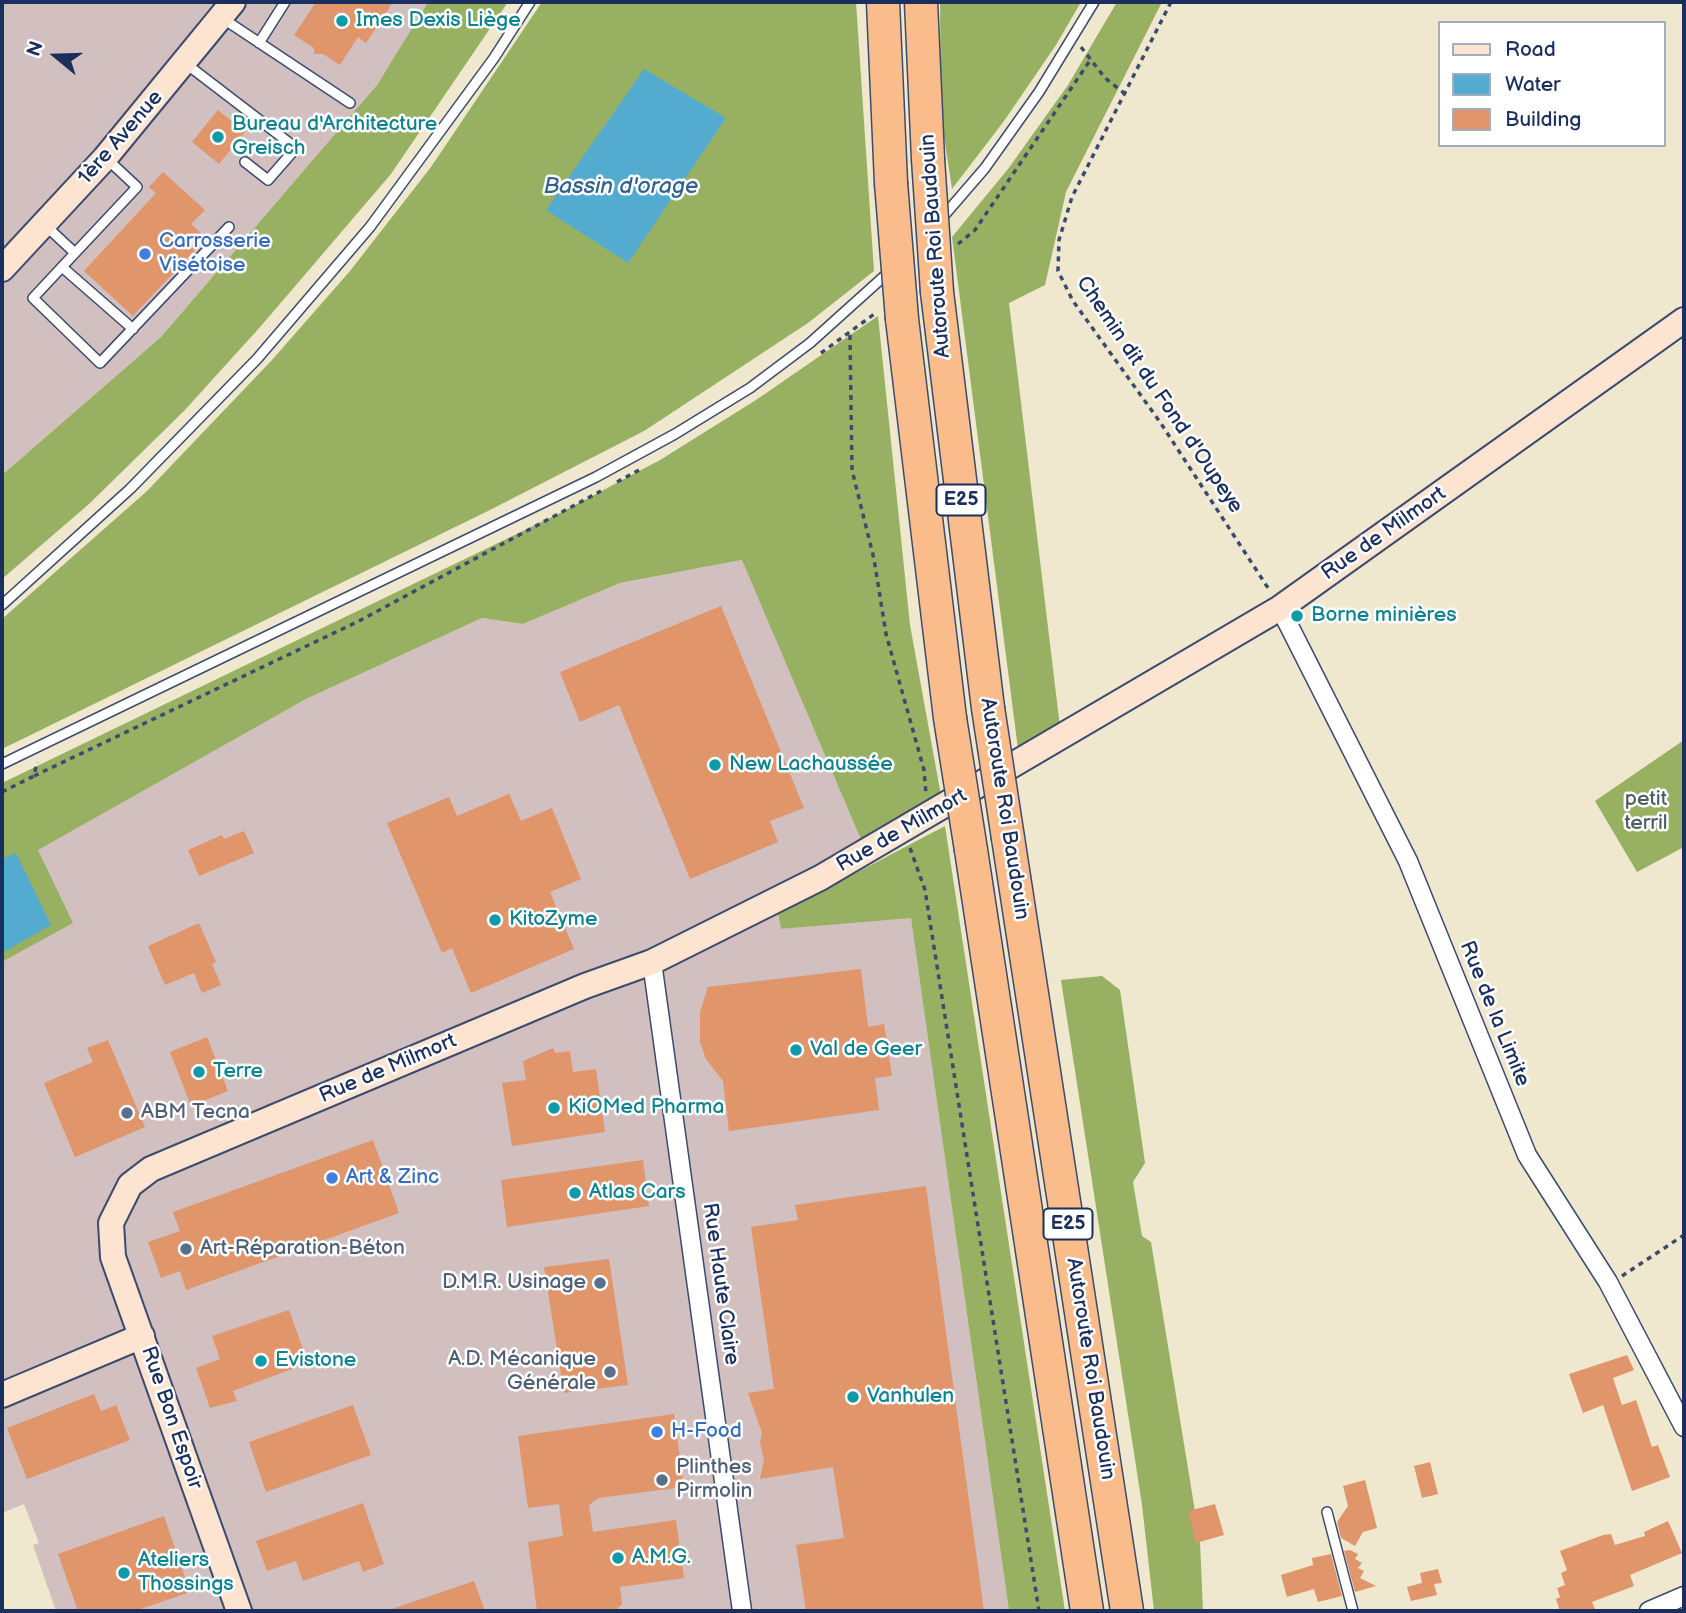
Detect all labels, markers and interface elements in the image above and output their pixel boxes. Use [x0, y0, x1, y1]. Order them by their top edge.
place label: Imes Dexis Liège [356, 8, 521, 34]
marker: Imes Dexis Liège [334, 13, 350, 29]
north arrow [21, 21, 91, 91]
legend [1438, 21, 1665, 147]
text: Road [1505, 37, 1556, 62]
text: N [22, 39, 49, 59]
text: Water [1505, 72, 1561, 97]
street label: 1ère Avenue [73, 86, 169, 190]
text: Building [1505, 107, 1581, 132]
place label: Bureau d'Architecture Greisch [232, 112, 437, 162]
marker: Bureau d'Architecture Greisch [210, 129, 226, 145]
street label: Autoroute Roi Baudouin [916, 133, 956, 359]
water label: Bassin d'orage [544, 173, 698, 201]
place label: Carrosserie Visétoise [159, 229, 271, 279]
marker: Carrosserie Visétoise [137, 246, 153, 262]
street label: Chemin dit du Fond d'Oupeye [1070, 272, 1248, 518]
street label: Rue de Milmort [1317, 482, 1451, 586]
road number: E25 [936, 485, 986, 516]
place label: Borne minières [1311, 603, 1457, 629]
marker: Borne minières [1289, 608, 1305, 624]
street label: Autoroute Roi Baudouin [974, 696, 1034, 922]
place label: New Lachaussée [729, 752, 893, 778]
marker: New Lachaussée [707, 757, 723, 773]
street label: Rue de Milmort [832, 784, 972, 878]
park label: petit terril [1624, 787, 1668, 837]
place label: KitoZyme [509, 907, 597, 933]
marker: KitoZyme [487, 912, 503, 928]
street label: Rue de la Limite [1453, 938, 1535, 1090]
street label: Rue de Milmort [316, 1029, 460, 1109]
place label: Val de Geer [810, 1037, 922, 1063]
marker: Val de Geer [788, 1042, 804, 1058]
place label: Terre [213, 1059, 263, 1085]
marker: Terre [191, 1064, 207, 1080]
place label: KiOMed Pharma [568, 1095, 724, 1121]
place label: ABM Tecna [141, 1100, 250, 1126]
marker: KiOMed Pharma [546, 1100, 562, 1116]
marker: ABM Tecna [119, 1105, 135, 1121]
place label: Art & Zinc [346, 1165, 439, 1191]
marker: Art & Zinc [324, 1170, 340, 1186]
place label: Atlas Cars [589, 1180, 686, 1206]
marker: Atlas Cars [567, 1185, 583, 1201]
street label: Rue Haute Claire [696, 1201, 744, 1367]
road number: E25 [1044, 1208, 1092, 1240]
place label: Art-Réparation-Béton [200, 1236, 405, 1262]
marker: Art-Réparation-Béton [178, 1241, 194, 1257]
street label: Autoroute Roi Baudouin [1060, 1256, 1120, 1482]
place label: D.M.R. Usinage [442, 1270, 586, 1296]
marker: D.M.R. Usinage [592, 1275, 608, 1291]
street label: Rue Bon Espoir [135, 1343, 207, 1493]
place label: A.D. Mécanique Générale [448, 1347, 596, 1397]
place label: Evistone [275, 1348, 356, 1374]
marker: Evistone [253, 1353, 269, 1369]
marker: A.D. Mécanique Générale [602, 1364, 618, 1380]
place label: Vanhulen [867, 1384, 954, 1410]
marker: Vanhulen [845, 1389, 861, 1405]
place label: H-Food [671, 1419, 742, 1445]
marker: H-Food [649, 1424, 665, 1440]
place label: Plinthes Pirmolin [676, 1455, 752, 1505]
marker: Plinthes Pirmolin [654, 1472, 670, 1488]
place label: A.M.G. [632, 1545, 691, 1571]
place label: Ateliers Thossings [138, 1548, 234, 1598]
marker: A.M.G. [610, 1550, 626, 1566]
marker: Ateliers Thossings [116, 1565, 132, 1581]

